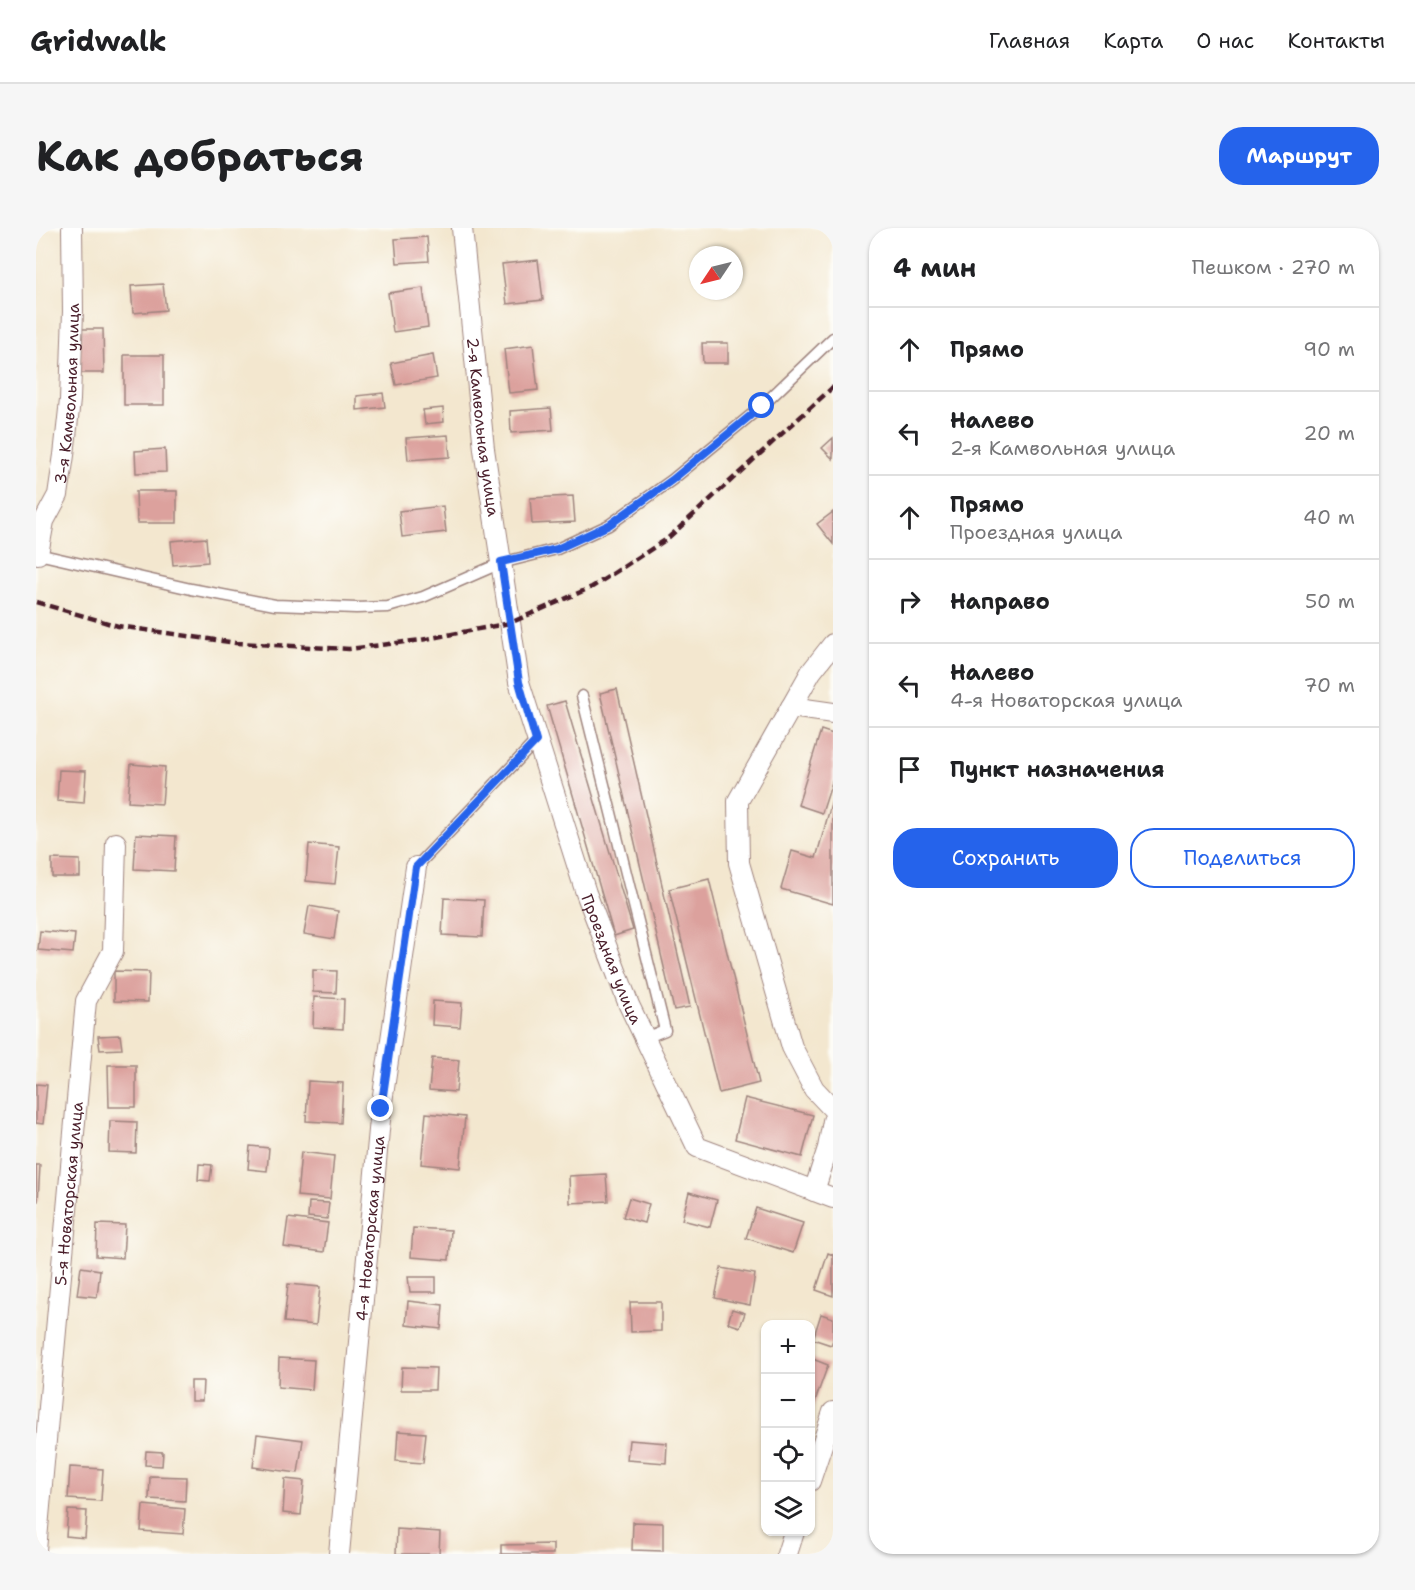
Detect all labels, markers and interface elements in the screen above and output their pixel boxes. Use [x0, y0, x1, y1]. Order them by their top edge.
text: Gridwalk [30, 22, 167, 60]
text: Главная [989, 27, 1070, 55]
text: Карта [1103, 27, 1163, 55]
text: О нас [1196, 27, 1254, 55]
text: Контакты [1287, 27, 1385, 55]
button: Маршрут [1219, 127, 1379, 185]
text: Как добраться [36, 128, 364, 184]
north arrow [689, 246, 743, 300]
text: 4 мин [893, 250, 976, 285]
text: Пешком · 270 m [1192, 254, 1355, 280]
street label: 3-я Камвольная улица [50, 303, 84, 485]
icon: ahead [893, 333, 926, 366]
text: Прямо [950, 335, 1024, 364]
street label: 2-я Камвольная улица [462, 336, 504, 518]
text: 90 m [1303, 336, 1355, 362]
route start [748, 392, 774, 418]
text: Налево [950, 406, 1034, 435]
icon: left [893, 417, 926, 450]
text: 20 m [1304, 420, 1355, 446]
text: 2-я Камвольная улица [950, 435, 1175, 461]
text: Прямо [950, 490, 1024, 519]
icon: ahead [893, 501, 926, 534]
text: 40 m [1303, 504, 1355, 530]
text: Проездная улица [950, 519, 1122, 545]
icon: right [893, 585, 926, 618]
text: Направо [950, 587, 1050, 616]
text: 50 m [1305, 588, 1355, 614]
text: Налево [950, 658, 1034, 687]
icon: left [893, 669, 926, 702]
text: 70 m [1303, 672, 1355, 698]
text: 4-я Новаторская улица [950, 687, 1183, 713]
icon: arrive [893, 753, 926, 786]
text: Пункт назначения [950, 755, 1164, 784]
button: Сохранить [893, 828, 1118, 888]
button: Поделиться [1130, 828, 1355, 888]
street label: Проездная улица [576, 891, 647, 1028]
route end [367, 1095, 393, 1121]
street label: 5-я Новаторская улица [50, 1101, 88, 1286]
street label: 4-я Новаторская улица [351, 1135, 389, 1322]
map controls [761, 1320, 815, 1536]
button: + [761, 1320, 815, 1374]
button: − [761, 1374, 815, 1428]
button: locate [761, 1428, 815, 1482]
button: layers [761, 1482, 815, 1536]

